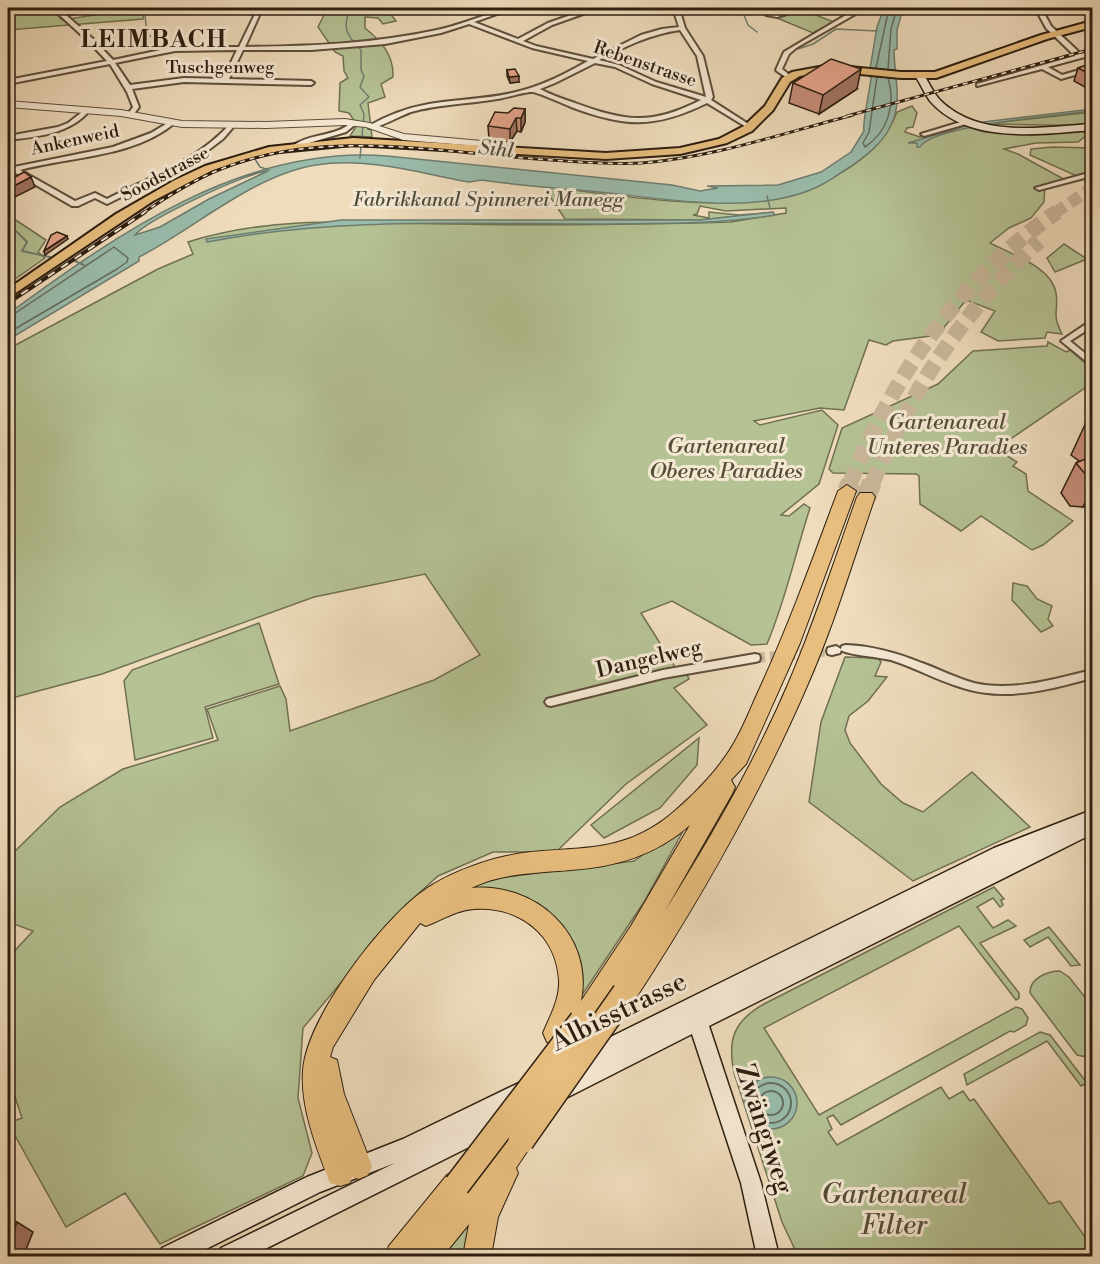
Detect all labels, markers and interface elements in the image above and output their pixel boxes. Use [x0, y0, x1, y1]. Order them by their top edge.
district label: LEIMBACH [80, 25, 228, 55]
street label: Rebenstrasse [590, 36, 700, 92]
street label: Tuschgenweg [166, 56, 275, 79]
street label: Ankenweid [28, 119, 122, 161]
water label: Sihl [477, 136, 515, 164]
street label: Soodstrasse [117, 141, 213, 207]
water label: Fabrikkanal Spinnerei Manegg [353, 188, 625, 213]
park label: Gartenareal Unteres Paradies [867, 409, 1027, 461]
park label: Gartenareal Oberes Paradies [649, 433, 803, 485]
street label: Dangelweg [594, 634, 705, 684]
street label: Albisstrasse [545, 965, 692, 1060]
street label: Zwängiweg [727, 1060, 801, 1198]
park label: Gartenareal Filter [821, 1178, 967, 1243]

